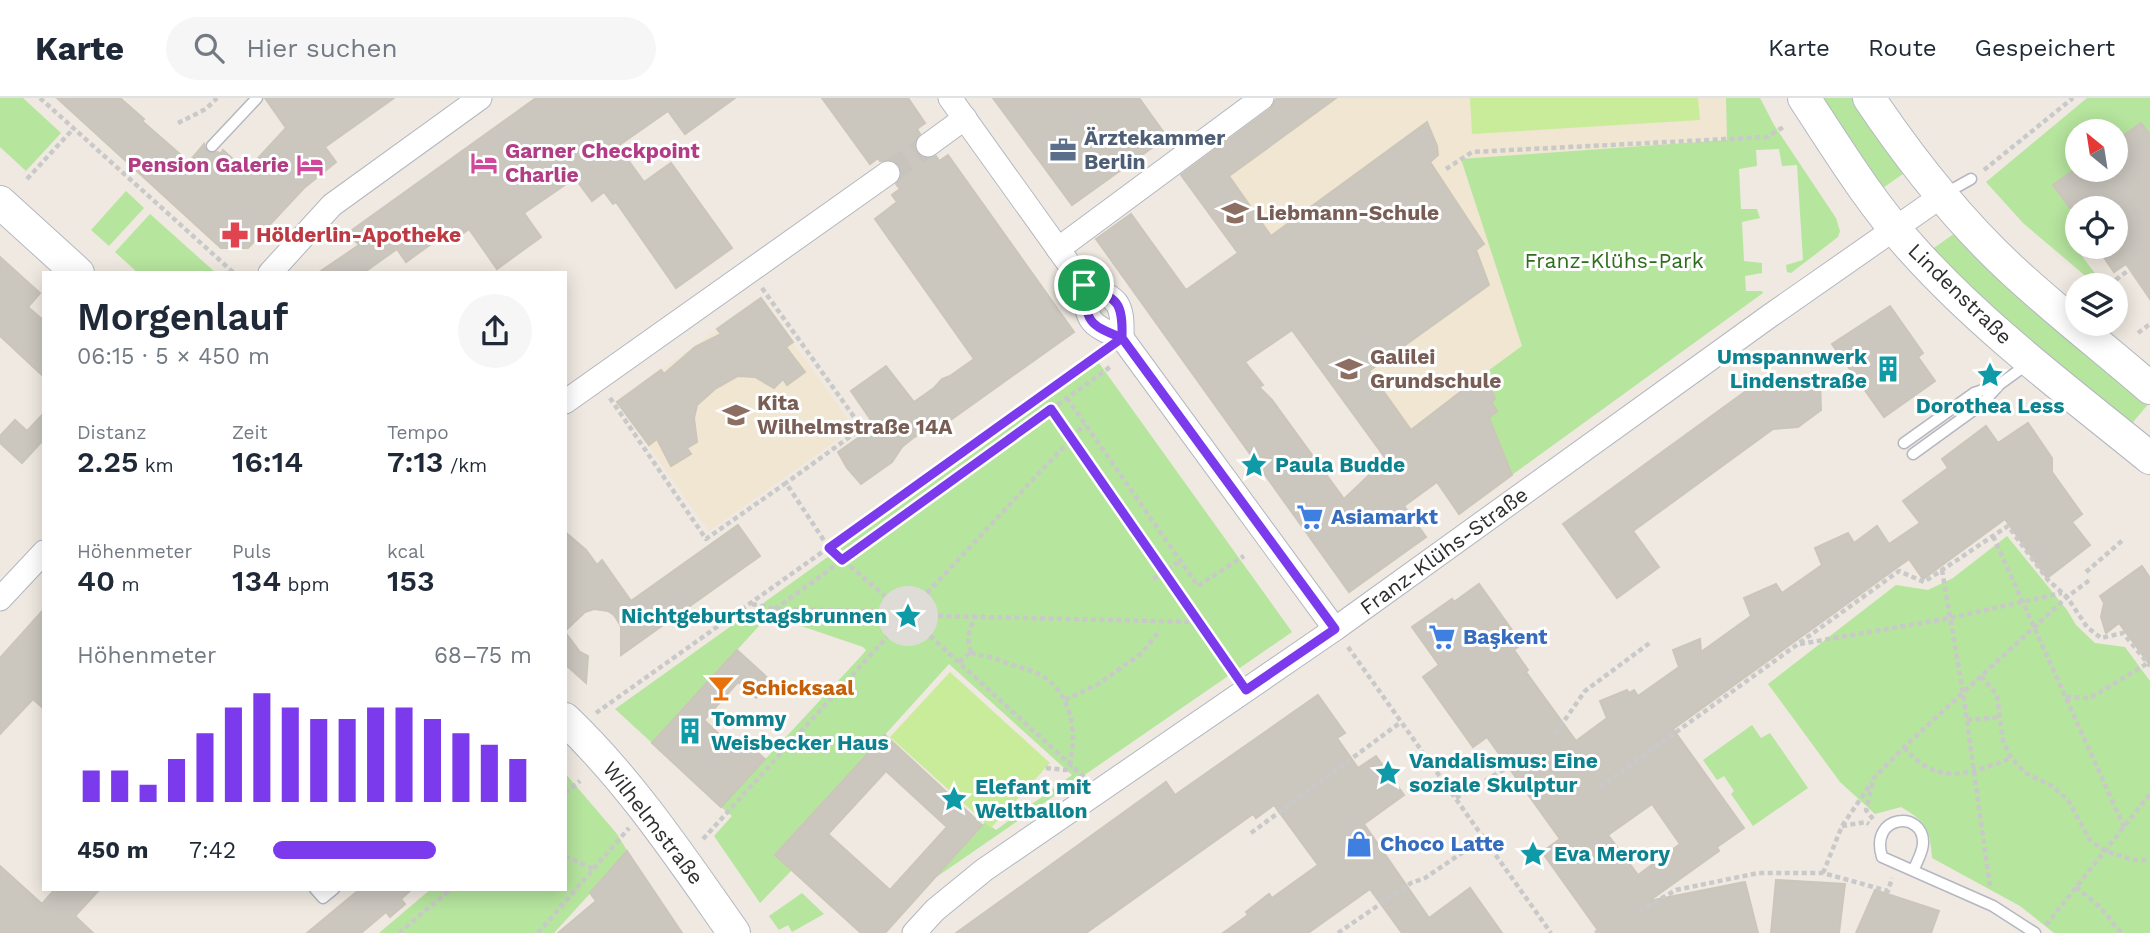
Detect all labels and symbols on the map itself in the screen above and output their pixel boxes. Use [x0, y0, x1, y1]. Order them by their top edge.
north arrow [2065, 119, 2128, 182]
place label: Ärztekammer Berlin [1084, 125, 1225, 174]
office icon: Ärztekammer Berlin [1048, 135, 1078, 165]
place label: Garner Checkpoint Charlie [505, 138, 700, 187]
hotel icon: Garner Checkpoint Charlie [469, 148, 499, 178]
hotel icon: Pension Galerie [295, 150, 325, 180]
place label: Pension Galerie [128, 152, 289, 177]
school or university icon: Liebmann-Schule [1220, 198, 1250, 228]
place label: Liebmann-Schule [1256, 200, 1439, 225]
pharmacy icon: Hölderlin-Apotheke [220, 220, 250, 250]
place label: Hölderlin-Apotheke [256, 222, 461, 247]
street label: Lindenstraße [1903, 238, 2017, 349]
park label: Franz-Klühs-Park [1524, 248, 1704, 273]
pin [1054, 255, 1114, 315]
place label: Galilei Grundschule [1370, 344, 1501, 393]
place label: Umspannwerk Lindenstraße [1717, 344, 1868, 393]
school or university icon: Galilei Grundschule [1334, 354, 1364, 384]
building icon: Umspannwerk Lindenstraße [1873, 354, 1903, 384]
place icon: Dorothea Less [1975, 360, 2005, 390]
place label: Kita Wilhelmstraße 14A [757, 390, 953, 439]
place label: Dorothea Less [1916, 393, 2064, 418]
school or university icon: Kita Wilhelmstraße 14A [721, 400, 751, 430]
place icon: Paula Budde [1239, 450, 1269, 480]
place label: Paula Budde [1275, 452, 1405, 477]
street label: Franz-Klühs-Straße [1355, 481, 1532, 620]
supermarket icon: Asiamarkt [1295, 502, 1325, 532]
place label: Asiamarkt [1331, 504, 1438, 529]
place icon: Nichtgeburtstagsbrunnen [893, 601, 923, 631]
place label: Nichtgeburtstagsbrunnen [621, 603, 887, 628]
supermarket icon: Başkent [1427, 622, 1457, 652]
place label: Başkent [1463, 624, 1548, 649]
bar icon: Schicksaal [706, 673, 736, 703]
place label: Schicksaal [742, 675, 854, 700]
place label: Tommy Weisbecker Haus [711, 706, 889, 755]
building icon: Tommy Weisbecker Haus [675, 716, 705, 746]
place label: Vandalismus: Eine soziale Skulptur [1409, 748, 1598, 797]
street label: Wilhelmstraße [598, 756, 709, 889]
place icon: Vandalismus: Eine soziale Skulptur [1373, 758, 1403, 788]
place label: Elefant mit Weltballon [975, 774, 1091, 823]
place icon: Elefant mit Weltballon [939, 784, 969, 814]
shop icon: Choco Latte [1344, 829, 1374, 859]
place label: Choco Latte [1380, 831, 1505, 856]
place icon: Eva Merory [1518, 839, 1548, 869]
place label: Eva Merory [1554, 841, 1670, 866]

